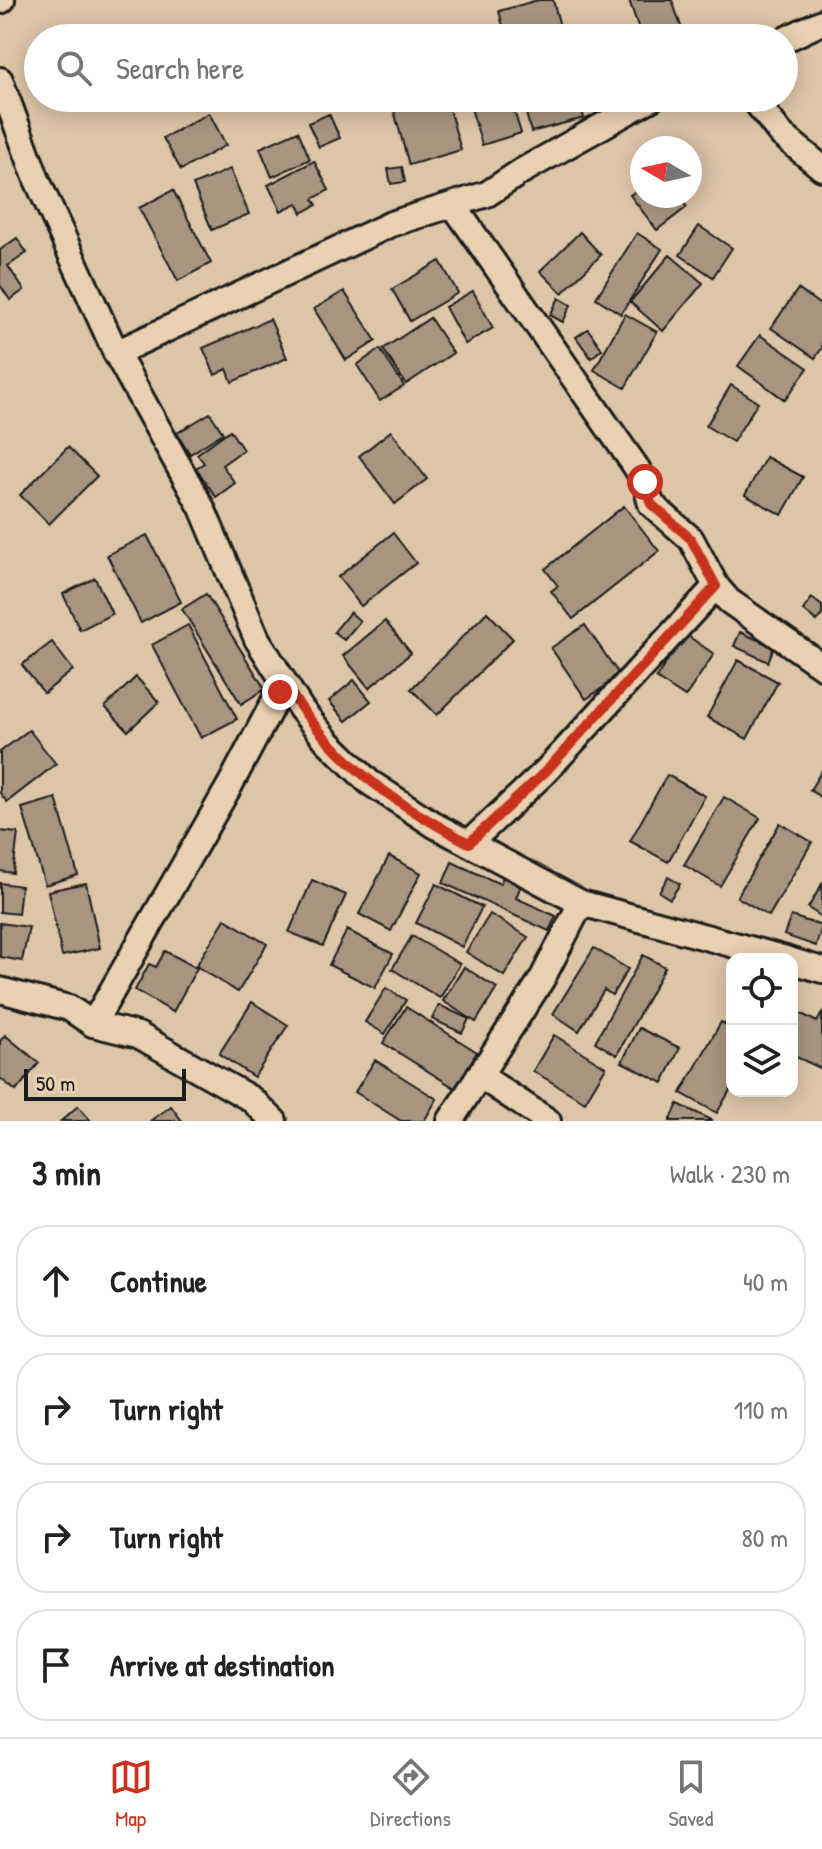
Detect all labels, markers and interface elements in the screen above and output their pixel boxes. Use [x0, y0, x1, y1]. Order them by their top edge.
search box [24, 24, 798, 112]
icon: search [52, 46, 96, 90]
text: Search here [116, 48, 244, 88]
north arrow [630, 136, 702, 208]
route start [627, 464, 663, 500]
route end [262, 674, 298, 710]
map controls [726, 953, 798, 1097]
button: locate [726, 953, 798, 1025]
button: layers [726, 1025, 798, 1097]
scale bar [24, 1065, 186, 1101]
text: 50 m [36, 1068, 75, 1098]
text: 3 min [32, 1150, 101, 1196]
text: Walk · 230 m [670, 1156, 790, 1191]
icon: ahead [34, 1259, 78, 1303]
text: Continue [110, 1261, 207, 1301]
text: 40 m [743, 1264, 788, 1299]
icon: right [34, 1387, 78, 1431]
text: Turn right [110, 1389, 223, 1429]
text: 110 m [734, 1392, 788, 1427]
icon: right [34, 1515, 78, 1559]
text: Turn right [110, 1517, 223, 1557]
text: 80 m [741, 1520, 788, 1555]
icon: arrive [34, 1643, 78, 1687]
text: Arrive at destination [110, 1645, 335, 1685]
tab: Map [109, 1755, 153, 1833]
tab: Directions [370, 1755, 451, 1833]
tab: Saved [668, 1755, 713, 1833]

